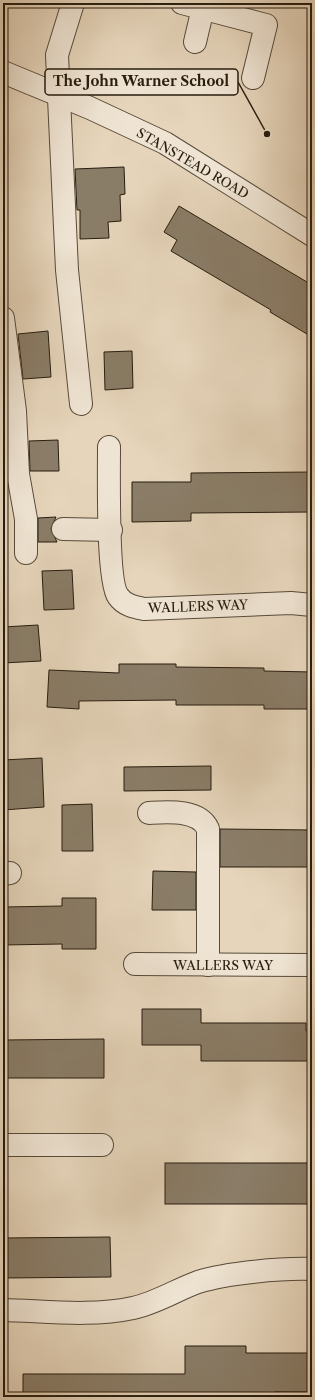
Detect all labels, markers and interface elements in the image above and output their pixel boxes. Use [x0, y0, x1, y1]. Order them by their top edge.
callout: The John Warner School [45, 69, 238, 95]
text: The John Warner School [53, 72, 229, 90]
street label: STANSTEAD ROAD [134, 124, 252, 202]
street label: WALLERS WAY [147, 596, 249, 616]
street label: WALLERS WAY [172, 957, 274, 973]

